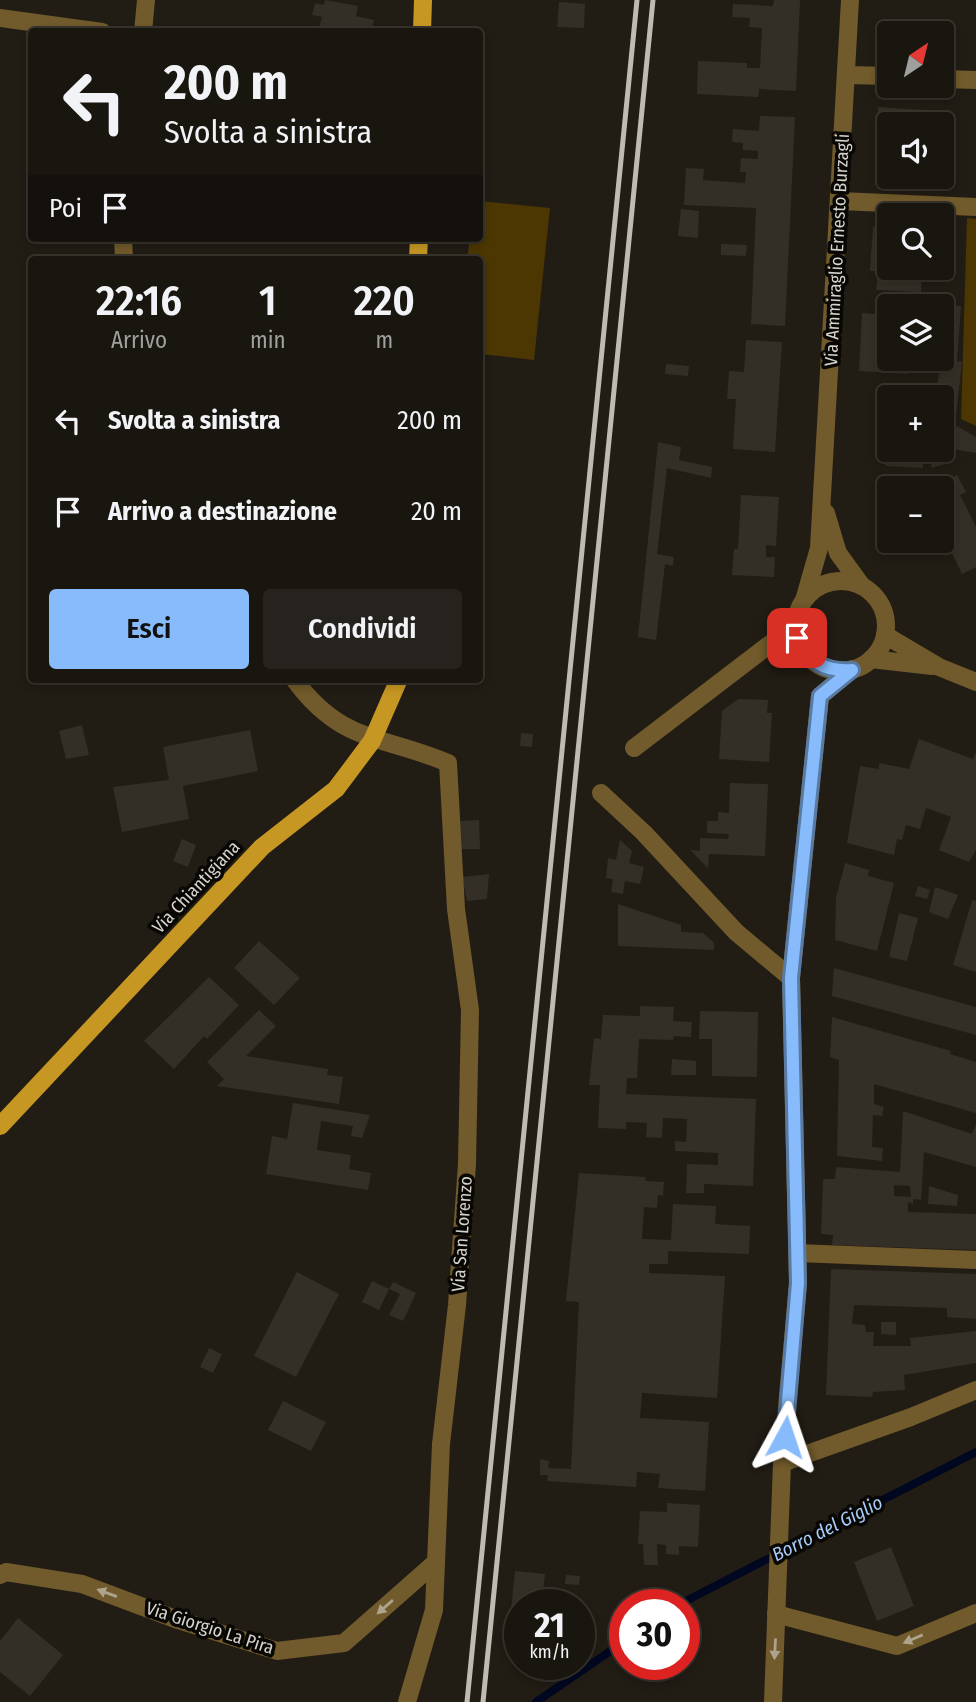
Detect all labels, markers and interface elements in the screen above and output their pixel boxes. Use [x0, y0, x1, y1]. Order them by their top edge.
north arrow [877, 21, 954, 98]
map controls [877, 21, 954, 553]
text: 200 m [164, 53, 288, 112]
icon: left [49, 56, 140, 147]
button: sound [877, 112, 954, 189]
text: Svolta a sinistra [164, 113, 372, 151]
street label: Via Ammiraglio Ernesto Burzagli [820, 133, 854, 367]
icon: arrive [96, 189, 134, 227]
text: Poi [49, 193, 82, 224]
button: search [877, 203, 954, 280]
text: 22:16 [96, 276, 182, 326]
text: 1 [259, 276, 277, 326]
text: 220 [354, 276, 415, 326]
button: layers [877, 294, 954, 371]
text: Arrivo [111, 326, 167, 354]
text: min [250, 326, 286, 354]
text: m [375, 326, 393, 354]
button: + [877, 385, 954, 462]
icon: left [49, 402, 87, 440]
text: Svolta a sinistra [108, 405, 280, 436]
text: 200 m [397, 405, 462, 436]
button: − [877, 476, 954, 553]
icon: arrive [49, 493, 87, 531]
text: Arrivo a destinazione [108, 496, 337, 527]
text: 20 m [411, 496, 462, 527]
button: Esci [49, 589, 249, 669]
button: Condividi [263, 589, 462, 669]
pin [767, 608, 827, 668]
icon: arrive [778, 619, 816, 657]
street label: Via Chiantigiana [148, 836, 245, 938]
street label: Via San Lorenzo [447, 1175, 477, 1293]
position arrow [748, 1400, 822, 1474]
water label: Borro del Giglio [768, 1491, 886, 1566]
one-way arrow [97, 1587, 118, 1598]
speed limit sign: 30 [609, 1589, 700, 1680]
street label: Via Giorgio La Pira [143, 1597, 277, 1659]
one-way arrow [376, 1599, 394, 1615]
text: 21 [534, 1604, 565, 1646]
one-way arrow [903, 1633, 923, 1645]
one-way arrow [769, 1639, 780, 1661]
text: km/h [529, 1641, 570, 1663]

